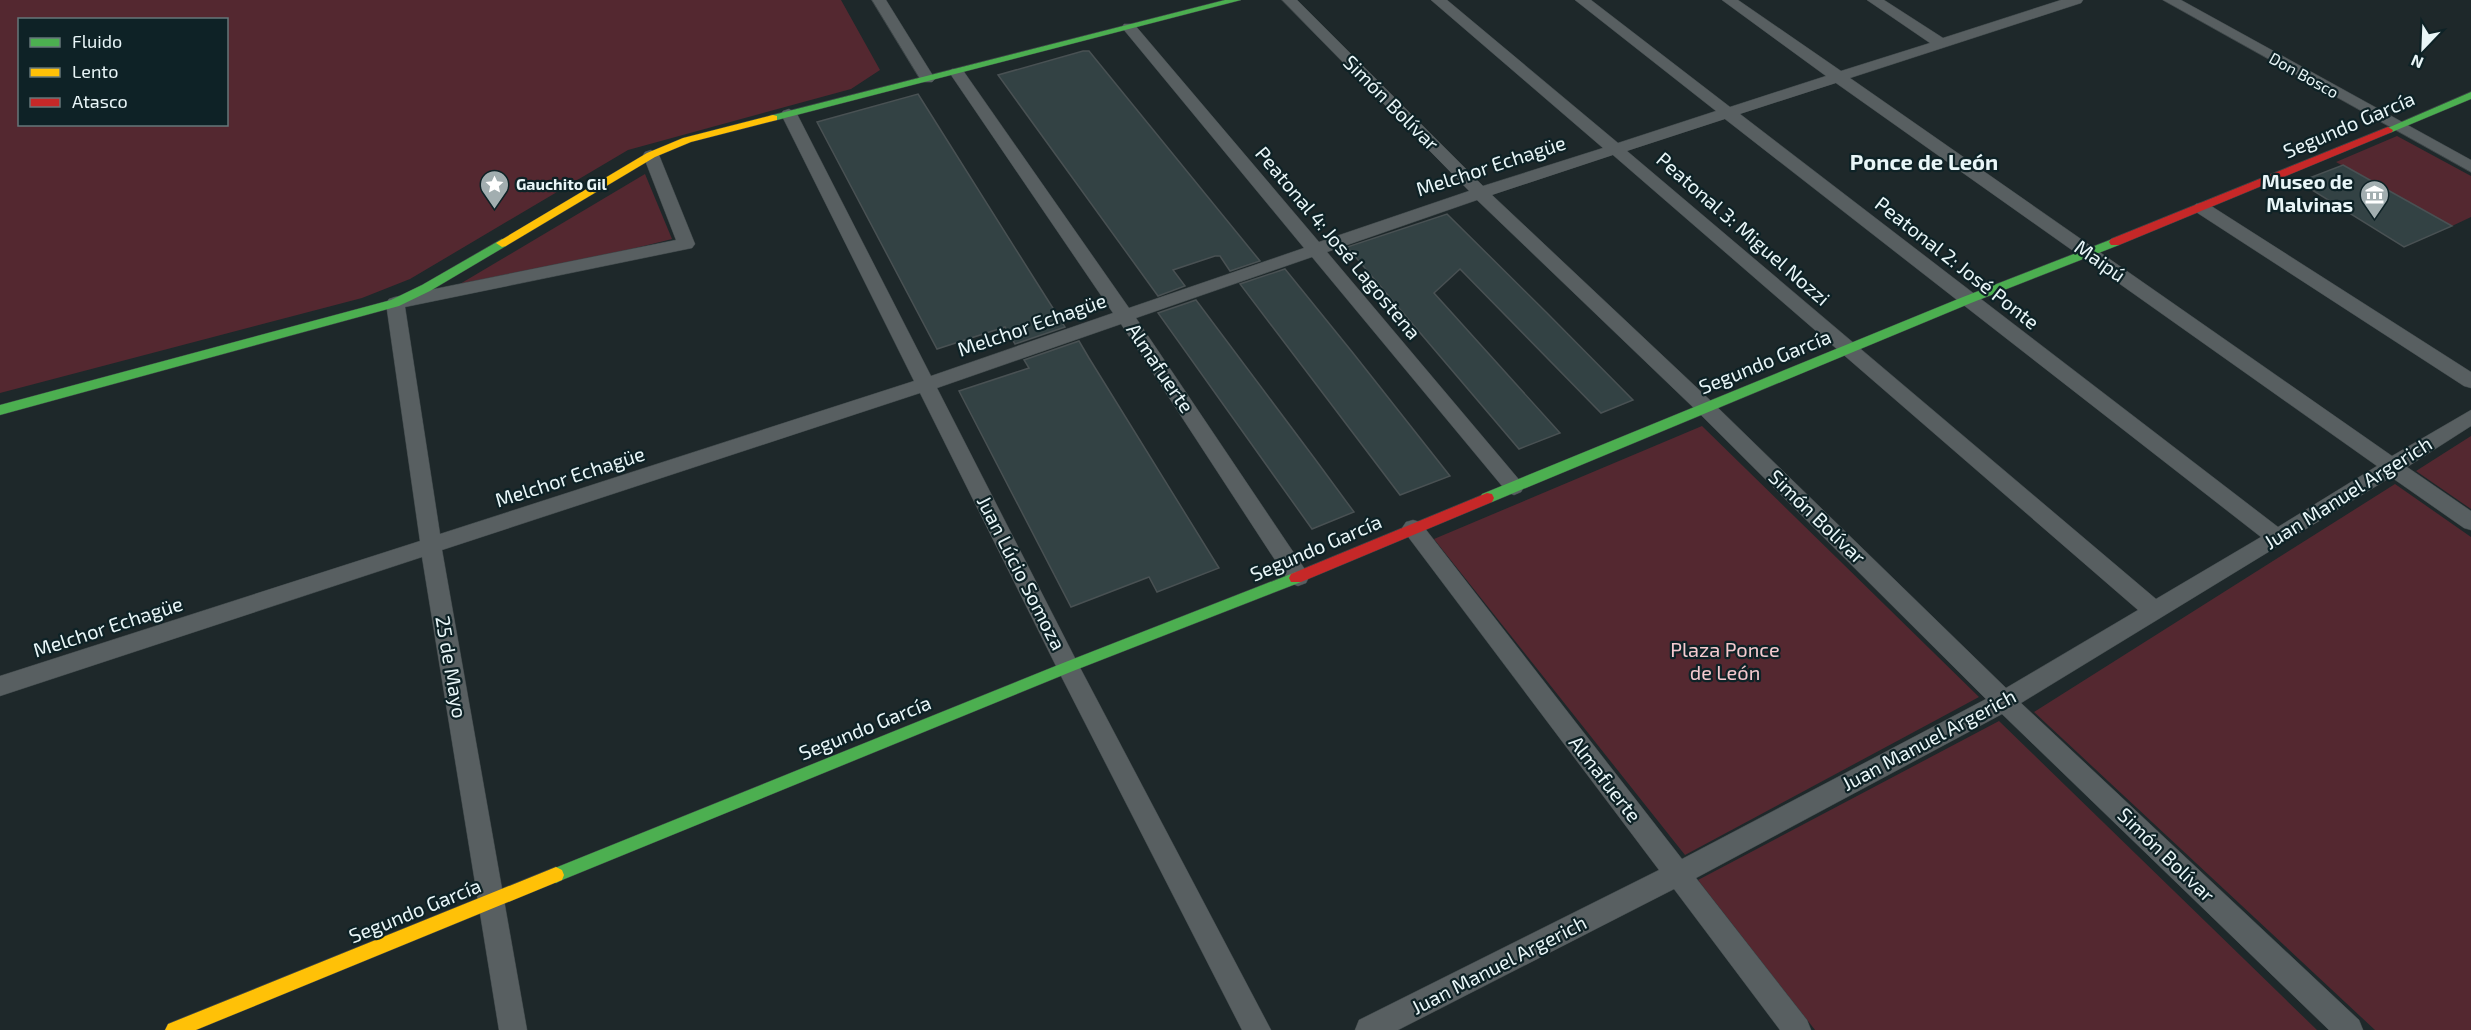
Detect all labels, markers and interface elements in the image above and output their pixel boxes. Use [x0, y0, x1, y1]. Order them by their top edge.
legend [18, 18, 228, 126]
north arrow [2393, 18, 2453, 78]
text: Fluido [72, 30, 122, 52]
street label: Don Bosco [2266, 48, 2342, 101]
street label: Simón Bolívar [1339, 49, 1445, 155]
text: N [2408, 51, 2426, 73]
text: Lento [72, 60, 118, 82]
street label: Segundo García [2279, 86, 2418, 163]
text: Atasco [72, 90, 128, 112]
street label: Melchor Echagüe [1413, 130, 1569, 201]
street label: Peatonal 4: José Lagostena [1251, 141, 1426, 344]
street label: Peatonal 3: Miguel Nozzi [1652, 146, 1835, 310]
district label: Ponce de León [1850, 148, 1998, 174]
place icon: Gauchito Gil [479, 168, 511, 210]
place label: Museo de Malvinas [2262, 169, 2353, 216]
place label: Gauchito Gil [516, 174, 607, 193]
museum icon: Museo de Malvinas [2358, 178, 2390, 220]
street label: Peatonal 2: José Ponte [1871, 191, 2044, 334]
street label: Maipú [2071, 234, 2131, 286]
street label: Melchor Echagüe [954, 287, 1109, 361]
street label: Almafuerte [1122, 318, 1200, 417]
street label: Segundo García [1695, 324, 1834, 399]
street label: Juan Manuel Argerich [2259, 431, 2436, 554]
street label: Melchor Echagüe [492, 441, 648, 512]
street label: Simón Bolívar [1764, 464, 1871, 568]
street label: Juan Lúcio Somoza [973, 491, 1071, 654]
street label: Segundo García [1246, 509, 1385, 586]
street label: Melchor Echagüe [30, 591, 186, 662]
street label: 25 de Mayo [431, 614, 473, 720]
park label: Plaza Ponce de León [1670, 637, 1780, 684]
street label: Juan Manuel Argerich [1837, 683, 2020, 795]
street label: Segundo García [795, 690, 934, 765]
street label: Almafuerte [1565, 730, 1647, 826]
street label: Simón Bolívar [2113, 802, 2220, 906]
street label: Segundo García [345, 873, 484, 948]
street label: Juan Manuel Argerich [1407, 909, 1590, 1019]

